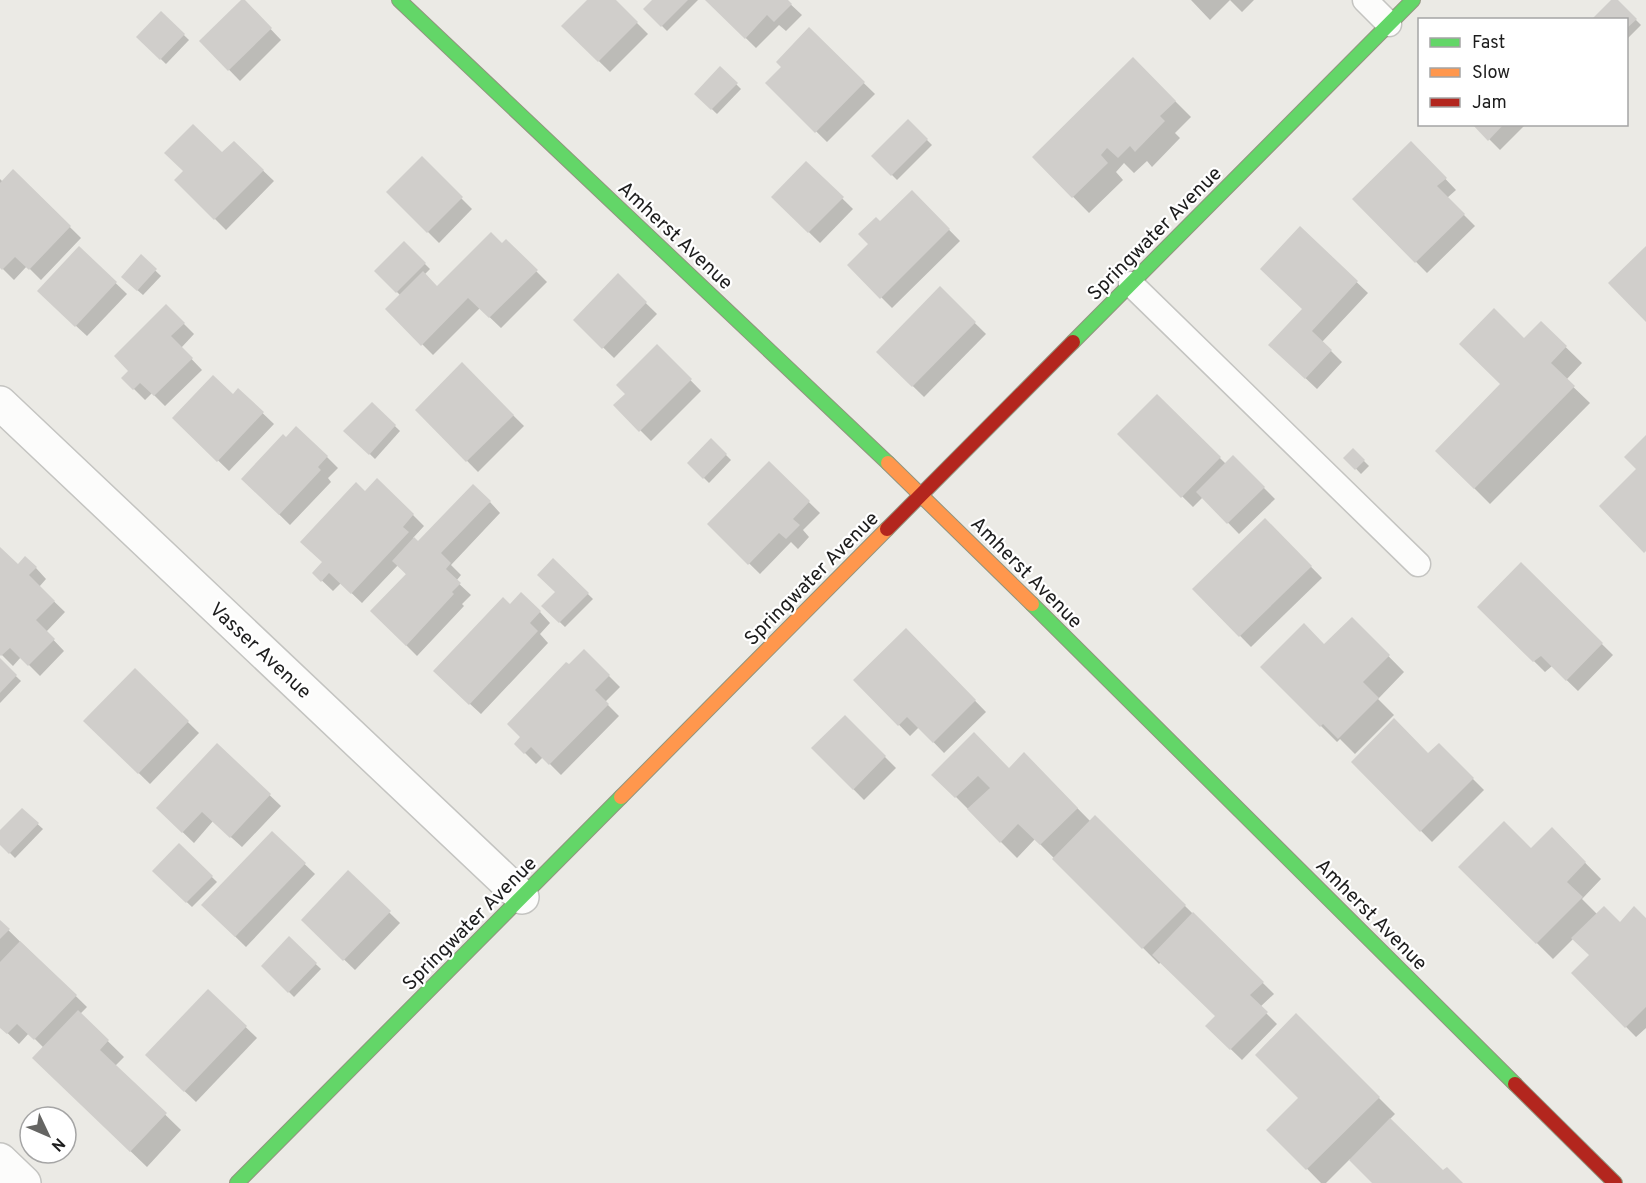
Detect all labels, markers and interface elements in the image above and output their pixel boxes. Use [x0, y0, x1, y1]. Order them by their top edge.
legend [1418, 18, 1628, 126]
text: Fast [1472, 32, 1505, 55]
text: Slow [1472, 62, 1510, 85]
text: Jam [1472, 92, 1507, 115]
street label: Springwater Avenue [1083, 162, 1228, 307]
street label: Amherst Avenue [612, 176, 738, 296]
street label: Springwater Avenue [740, 507, 885, 652]
street label: Amherst Avenue [964, 512, 1087, 635]
street label: Vasser Avenue [203, 598, 316, 705]
street label: Springwater Avenue [398, 852, 543, 997]
street label: Amherst Avenue [1309, 854, 1432, 977]
north arrow [18, 1105, 78, 1165]
text: N [46, 1133, 69, 1155]

